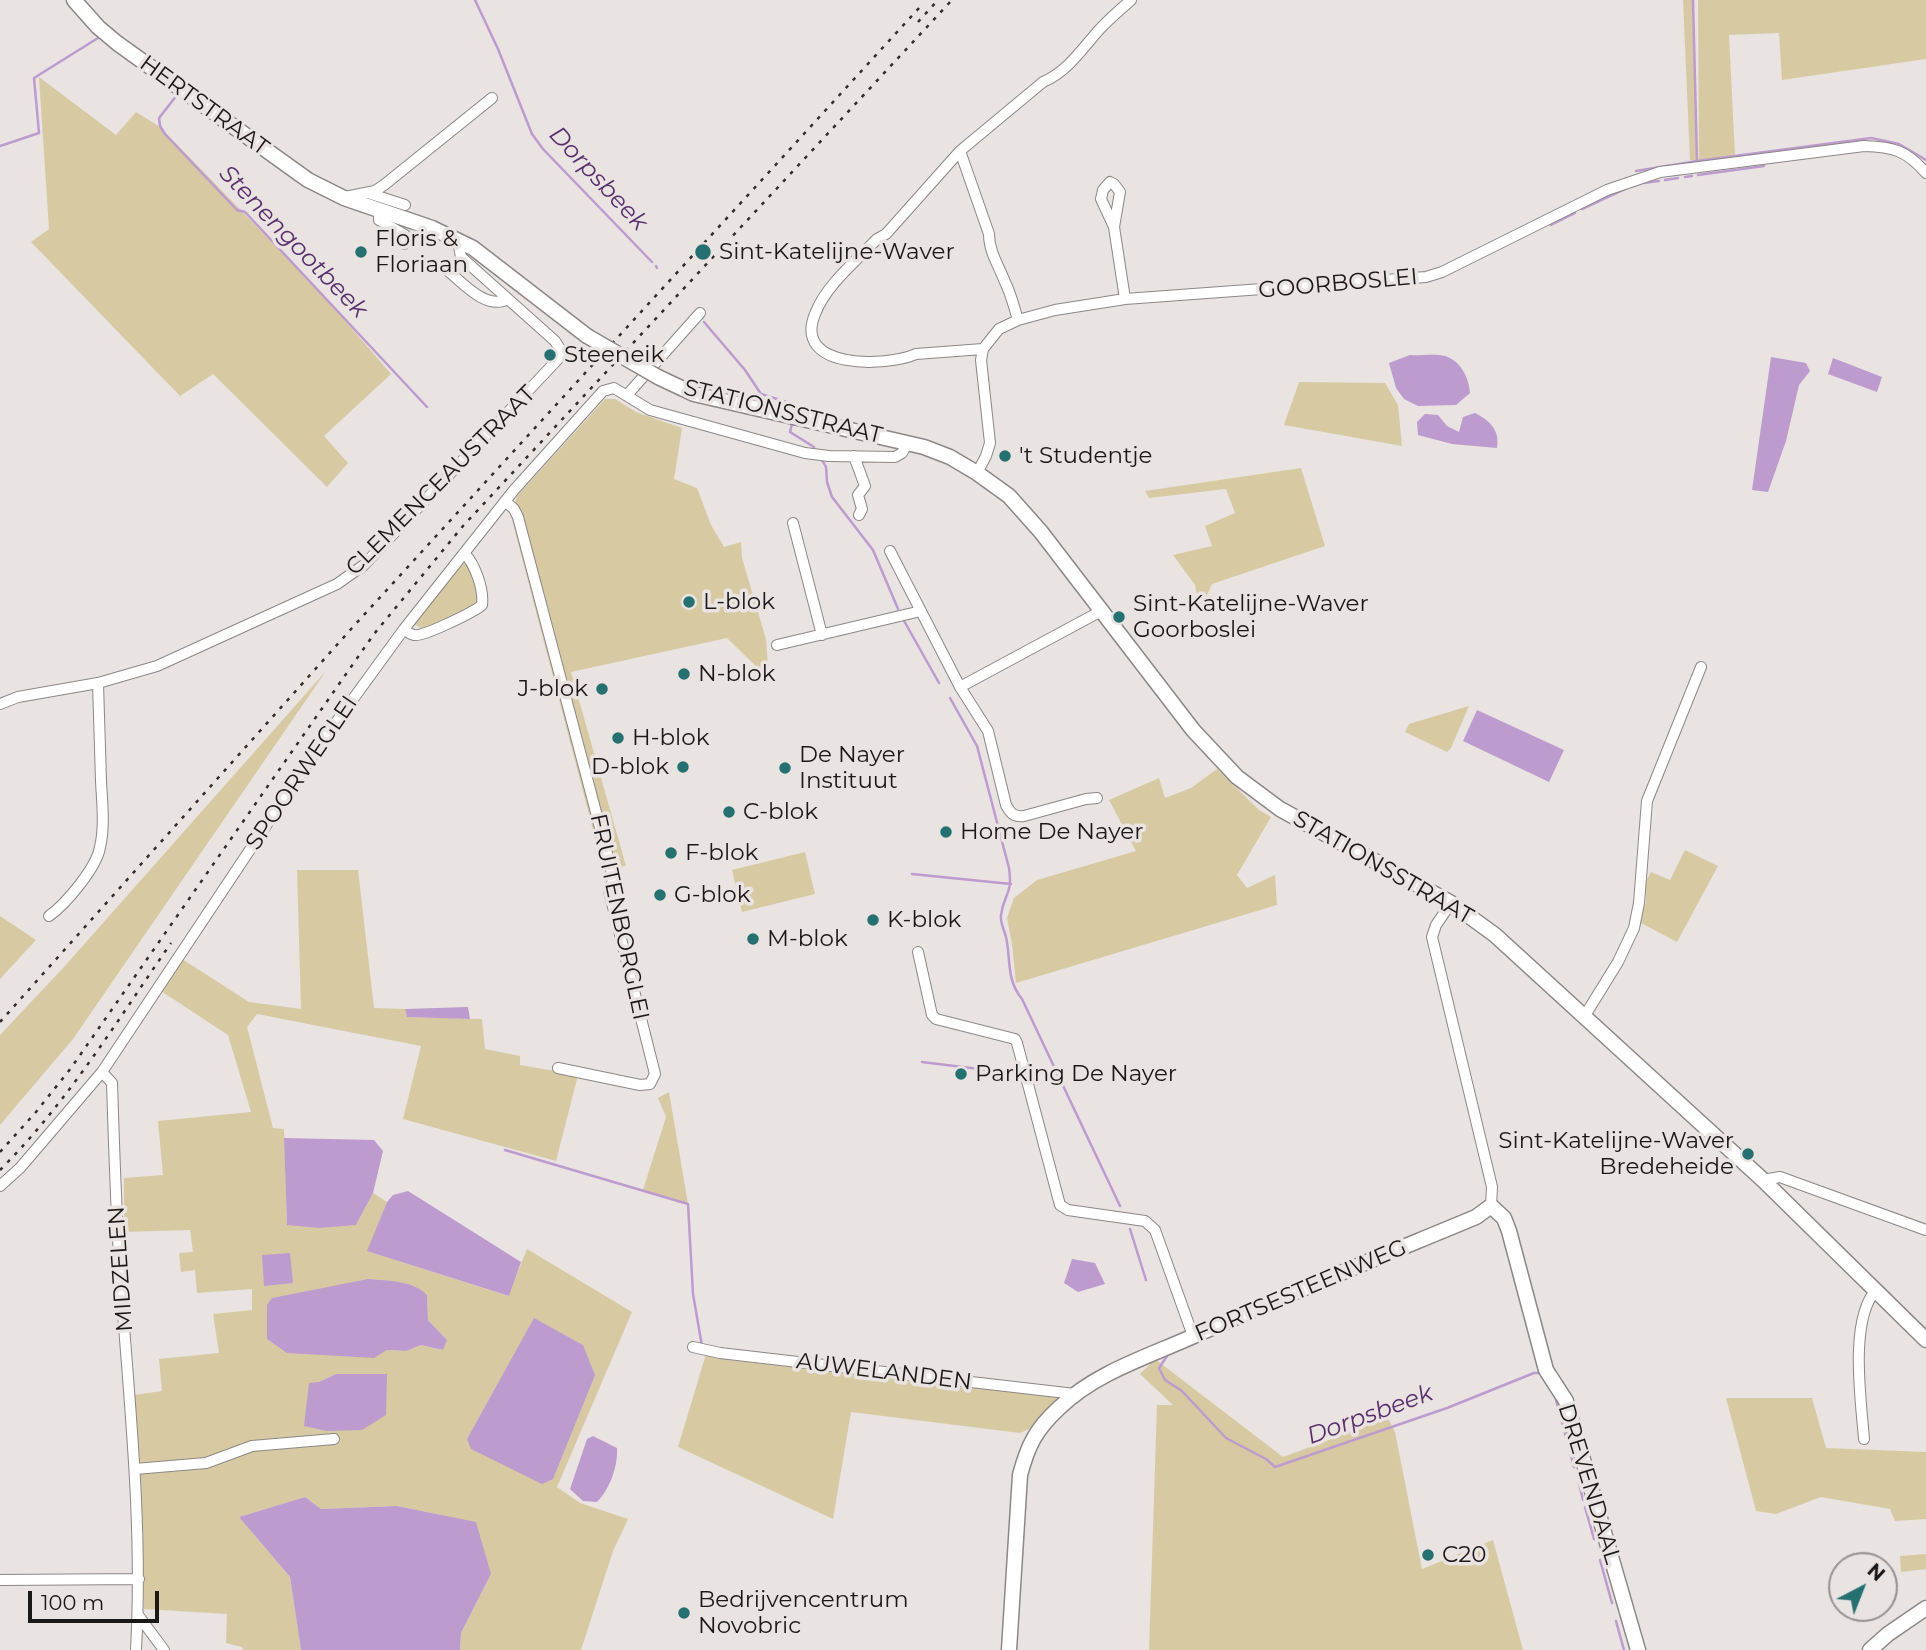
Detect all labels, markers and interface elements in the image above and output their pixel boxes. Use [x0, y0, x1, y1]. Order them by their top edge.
street label: HERTSTRAAT [134, 50, 274, 162]
water label: Dorpsbeek [543, 121, 653, 237]
water label: Stenengootbeek [213, 160, 373, 324]
place label: Floris & Floriaan [375, 225, 468, 279]
place label: Sint-Katelijne-Waver [719, 238, 955, 266]
marker: Sint-Katelijne-Waver [693, 242, 713, 262]
marker: Floris & Floriaan [353, 244, 369, 260]
street label: GOORBOSLEI [1257, 263, 1419, 305]
place label: Steeneik [564, 341, 664, 369]
marker: Steeneik [542, 347, 558, 363]
street label: STATIONSSTRAAT [681, 374, 885, 450]
street label: CLEMENCEAUSTRAAT [340, 380, 542, 582]
place label: 't Studentje [1019, 442, 1153, 470]
marker: 't Studentje [997, 448, 1013, 464]
place label: L-blok [703, 588, 775, 616]
place label: Sint-Katelijne-Waver Goorboslei [1133, 590, 1369, 644]
marker: L-blok [681, 594, 697, 610]
marker: Sint-Katelijne-Waver Goorboslei [1111, 609, 1127, 625]
place label: N-blok [698, 660, 775, 688]
marker: N-blok [676, 666, 692, 682]
place label: J-blok [518, 675, 588, 703]
marker: J-blok [594, 681, 610, 697]
street label: SPOORWEGLEI [240, 691, 364, 855]
place label: H-blok [632, 724, 709, 752]
marker: H-blok [610, 730, 626, 746]
place label: De Nayer Instituut [799, 741, 905, 795]
place label: D-blok [591, 753, 669, 781]
marker: D-blok [675, 759, 691, 775]
marker: De Nayer Instituut [777, 760, 793, 776]
place label: C-blok [743, 798, 818, 826]
marker: C-blok [721, 804, 737, 820]
street label: STATIONSSTRAAT [1288, 805, 1478, 931]
street label: FRUITENBORGLEI [584, 811, 654, 1023]
place label: Home De Nayer [960, 818, 1143, 846]
marker: Home De Nayer [938, 824, 954, 840]
place label: F-blok [685, 839, 758, 867]
marker: F-blok [663, 845, 679, 861]
place label: G-blok [674, 881, 751, 909]
marker: G-blok [652, 887, 668, 903]
place label: K-blok [887, 906, 961, 934]
marker: K-blok [865, 912, 881, 928]
place label: M-blok [767, 925, 848, 953]
marker: M-blok [745, 931, 761, 947]
place label: Parking De Nayer [975, 1060, 1177, 1088]
marker: Parking De Nayer [953, 1066, 969, 1082]
place label: Sint-Katelijne-Waver Bredeheide [1498, 1127, 1734, 1181]
marker: Sint-Katelijne-Waver Bredeheide [1740, 1146, 1756, 1162]
street label: MIDZELEN [103, 1205, 139, 1333]
street label: FORTSESTEENWEG [1191, 1234, 1411, 1348]
street label: AUWELANDEN [795, 1348, 973, 1396]
water label: Dorpsbeek [1303, 1379, 1437, 1451]
street label: DREVENDAAL [1552, 1401, 1626, 1567]
place label: C20 [1442, 1541, 1486, 1569]
marker: C20 [1420, 1547, 1436, 1563]
north arrow [1828, 1552, 1898, 1622]
text: N [1863, 1559, 1889, 1586]
scale bar [32, 1576, 163, 1620]
place label: Bedrijvencentrum Novobric [698, 1586, 909, 1640]
text: 100 m [41, 1590, 104, 1615]
marker: Bedrijvencentrum Novobric [676, 1605, 692, 1621]

